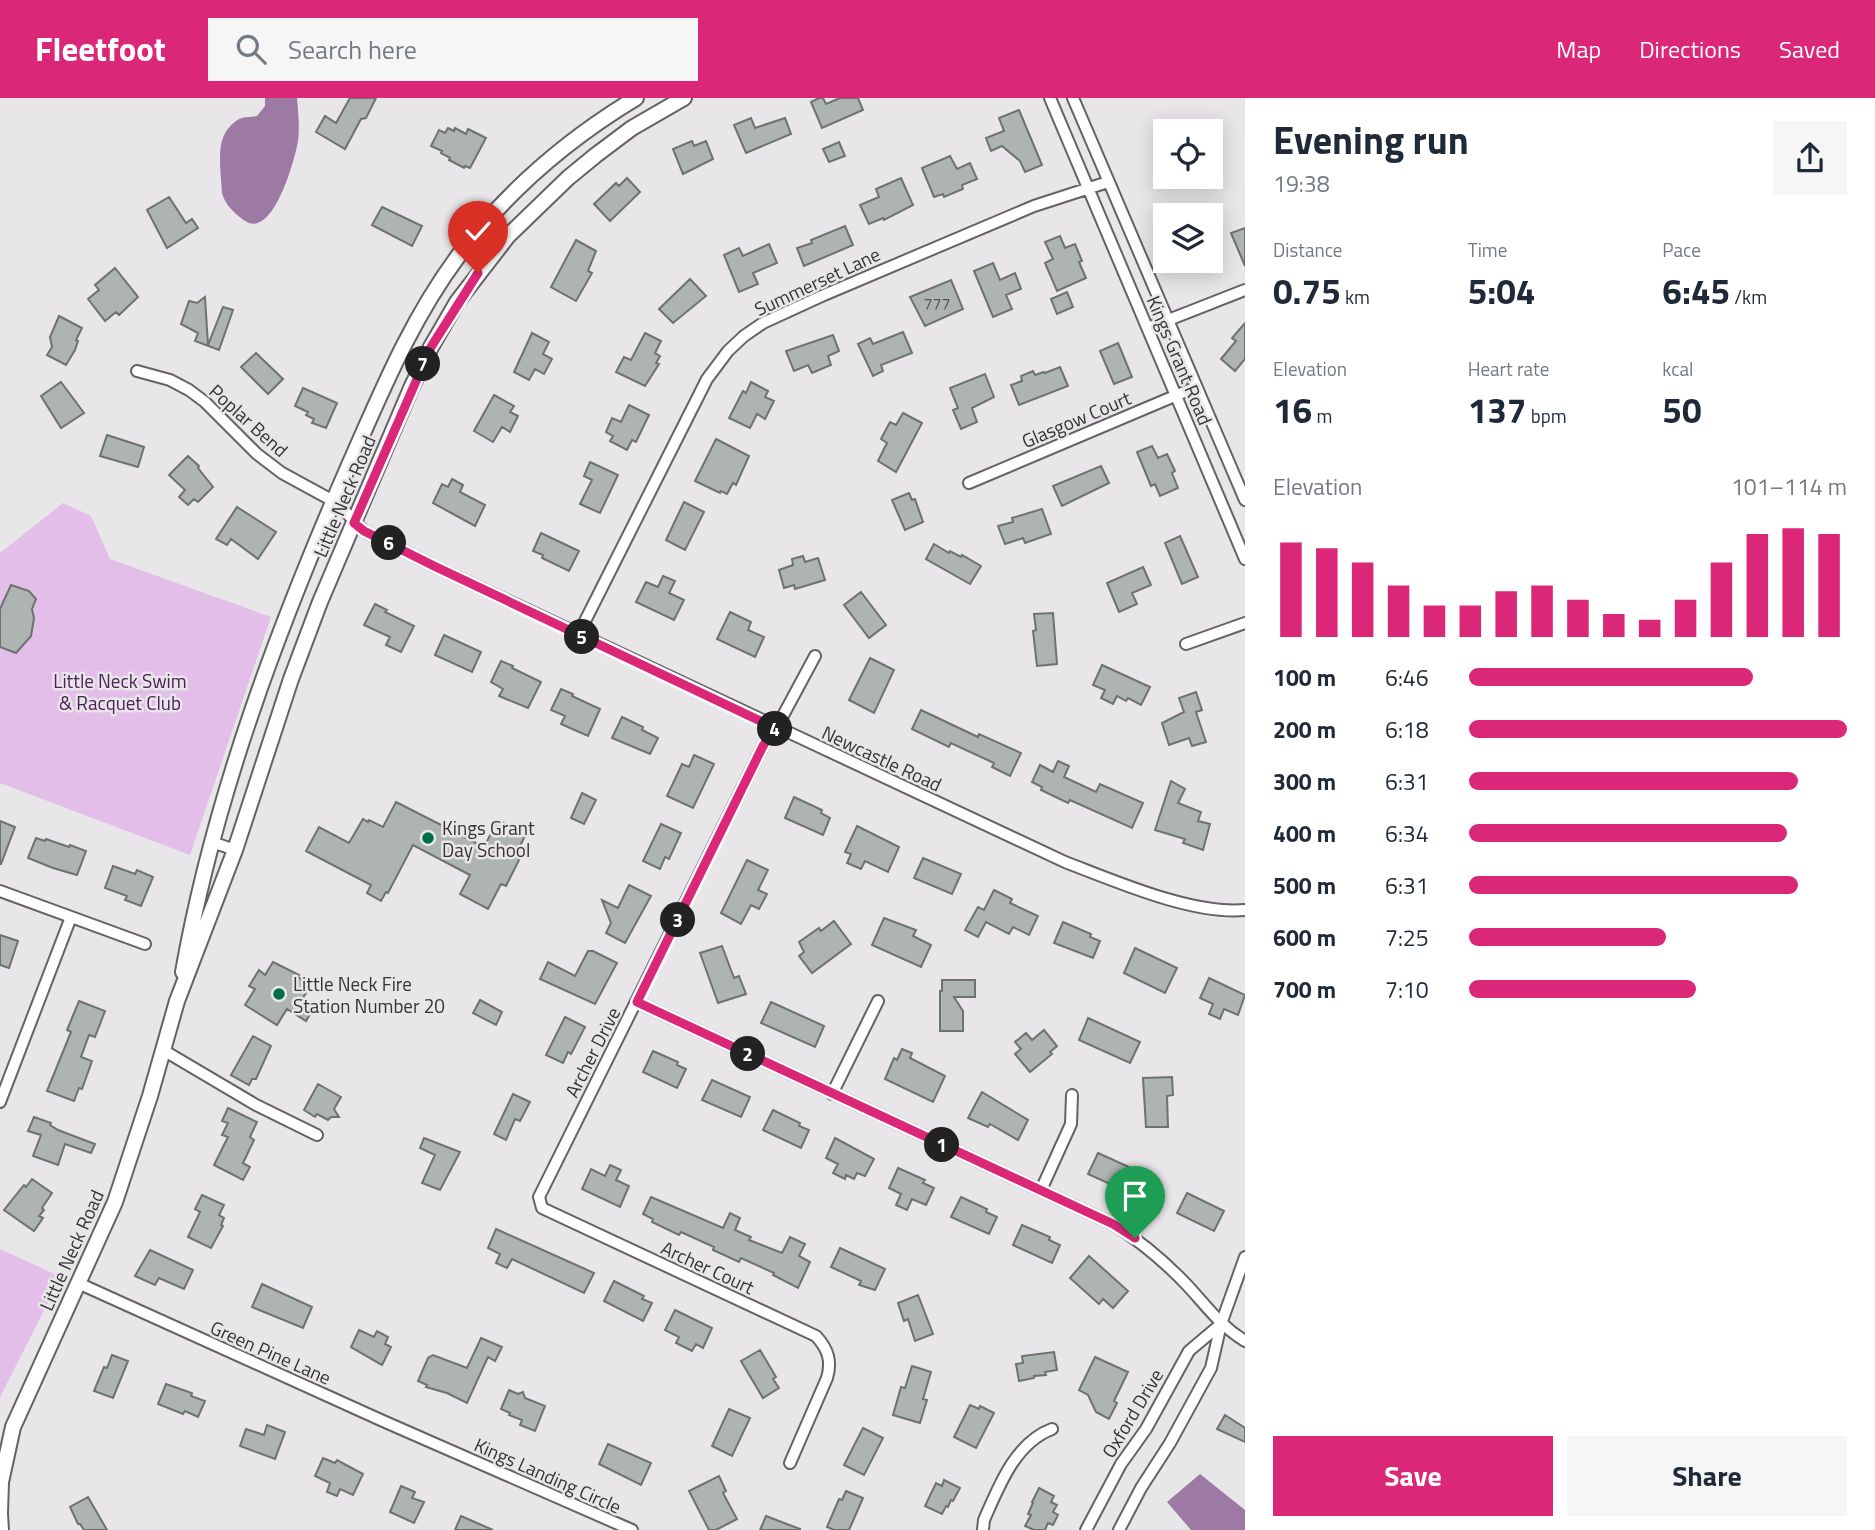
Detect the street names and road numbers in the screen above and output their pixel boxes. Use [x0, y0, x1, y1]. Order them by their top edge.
street label: Summerset Lane [749, 239, 885, 323]
street label: Kings Grant Road [1140, 291, 1220, 429]
street label: Poplar Bend [203, 377, 295, 463]
street label: Glasgow Court [1017, 383, 1135, 455]
street label: Little Neck Road [305, 431, 383, 561]
street label: Newcastle Road [817, 718, 947, 798]
street label: Archer Drive [557, 1002, 627, 1102]
street label: Little Neck Road [31, 1185, 111, 1315]
street label: Archer Court [657, 1233, 760, 1301]
street label: Green Pine Lane [206, 1312, 336, 1392]
street label: Oxford Drive [1094, 1363, 1170, 1463]
street label: Kings Landing Circle [470, 1430, 626, 1520]

